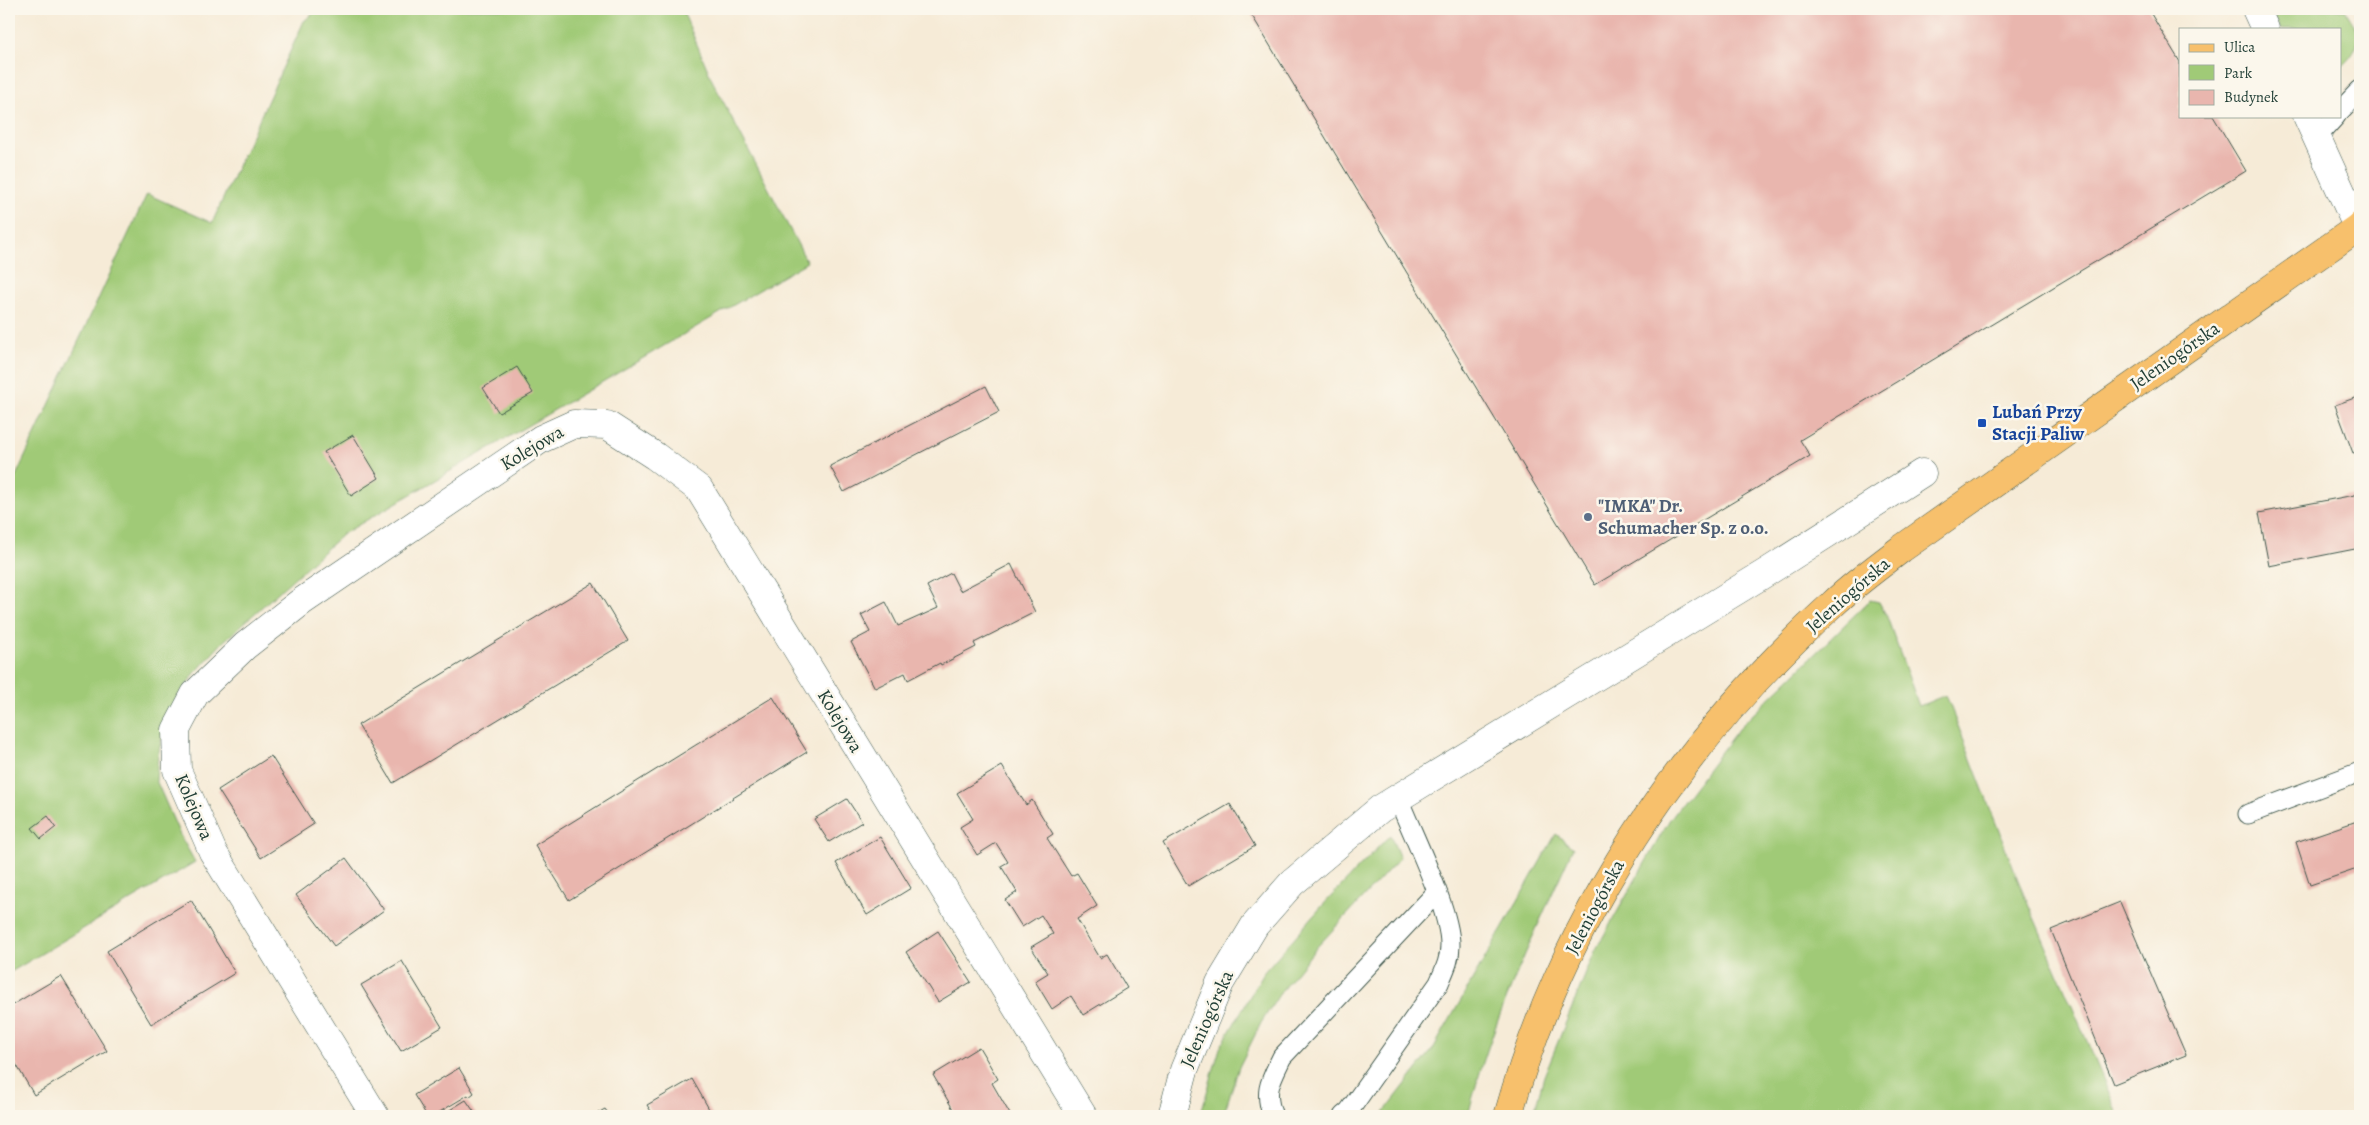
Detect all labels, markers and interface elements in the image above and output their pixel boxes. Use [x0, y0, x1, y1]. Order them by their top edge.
legend [2179, 28, 2342, 118]
text: Ulica [2224, 37, 2255, 57]
text: Park [2224, 63, 2253, 83]
text: Budynek [2224, 87, 2279, 107]
street label: Jeleniogórska [2125, 315, 2225, 397]
place label: Lubań Przy Stacji Paliw [1992, 399, 2085, 447]
marker: Lubań Przy Stacji Paliw [1976, 417, 1988, 429]
street label: Kolejowa [495, 419, 569, 477]
place label: "IMKA" Dr. Schumacher Sp. z o.o. [1598, 493, 1769, 541]
marker: "IMKA" Dr. Schumacher Sp. z o.o. [1582, 511, 1594, 523]
street label: Jeleniogórska [1800, 551, 1896, 639]
street label: Kolejowa [811, 684, 869, 758]
street label: Kolejowa [168, 770, 220, 844]
street label: Jeleniogórska [1559, 855, 1631, 959]
street label: Jeleniogórska [1174, 966, 1240, 1072]

